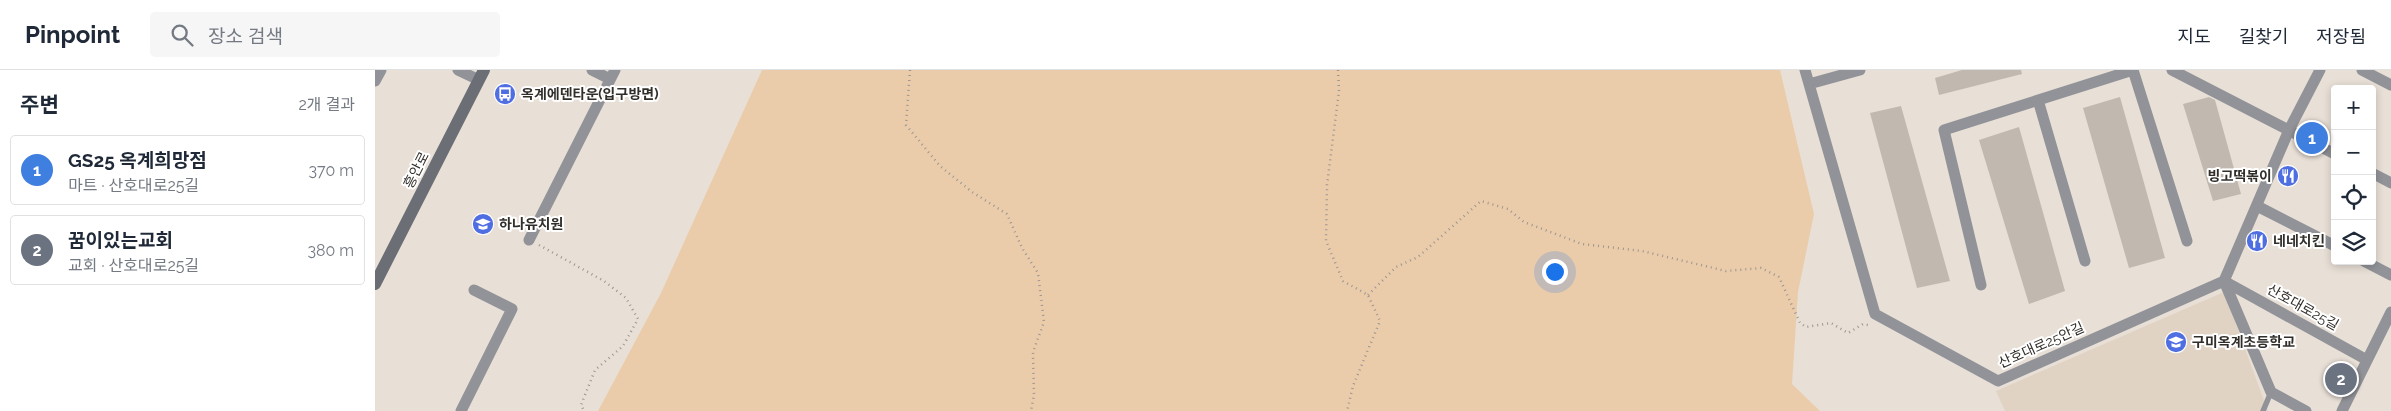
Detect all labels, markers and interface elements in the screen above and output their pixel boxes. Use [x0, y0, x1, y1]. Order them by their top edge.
search box [150, 12, 500, 57]
text: Pinpoint [25, 20, 120, 49]
icon: search [168, 21, 196, 49]
text: 장소 검색 [208, 25, 283, 47]
text: 지도 [2178, 26, 2211, 47]
text: 길찾기 [2239, 26, 2288, 47]
text: 저장됨 [2316, 26, 2366, 47]
bus stop icon: 옥계에덴타운(입구방면) [493, 82, 517, 106]
map controls [2331, 85, 2376, 265]
button: + [2331, 85, 2376, 130]
place label: 옥계에덴타운(입구방면) [521, 86, 658, 102]
text: 주변 [20, 92, 59, 117]
text: 2개 결과 [298, 95, 355, 114]
pin: 1 [2296, 119, 2328, 157]
button: − [2331, 130, 2376, 175]
text: GS25 옥계희망점 [68, 149, 207, 171]
street label: 흥안로 [400, 149, 432, 191]
text: 1 [33, 161, 41, 180]
text: 370 m [308, 161, 354, 180]
restaurant icon: 빙고떡볶이 [2276, 164, 2300, 188]
place label: 빙고떡볶이 [2208, 168, 2272, 184]
button: locate [2331, 175, 2376, 220]
text: 마트 · 산호대로25길 [68, 176, 199, 195]
school or university icon: 하나유치원 [471, 212, 495, 236]
place label: 하나유치원 [499, 216, 563, 232]
button: layers [2331, 220, 2376, 265]
text: 꿈이있는교회 [68, 229, 173, 251]
restaurant icon: 네네치킨 [2245, 229, 2269, 253]
place label: 네네치킨 [2273, 233, 2325, 249]
text: 2 [32, 241, 42, 260]
text: 380 m [307, 241, 354, 260]
text: 교회 · 산호대로25길 [68, 256, 199, 275]
your location [1542, 259, 1568, 285]
street label: 산호대로25길 [2264, 281, 2342, 333]
street label: 산호대로25안길 [1996, 319, 2086, 371]
school or university icon: 구미옥계초등학교 [2164, 330, 2188, 354]
place label: 구미옥계초등학교 [2192, 334, 2295, 350]
pin: 2 [2325, 360, 2357, 398]

